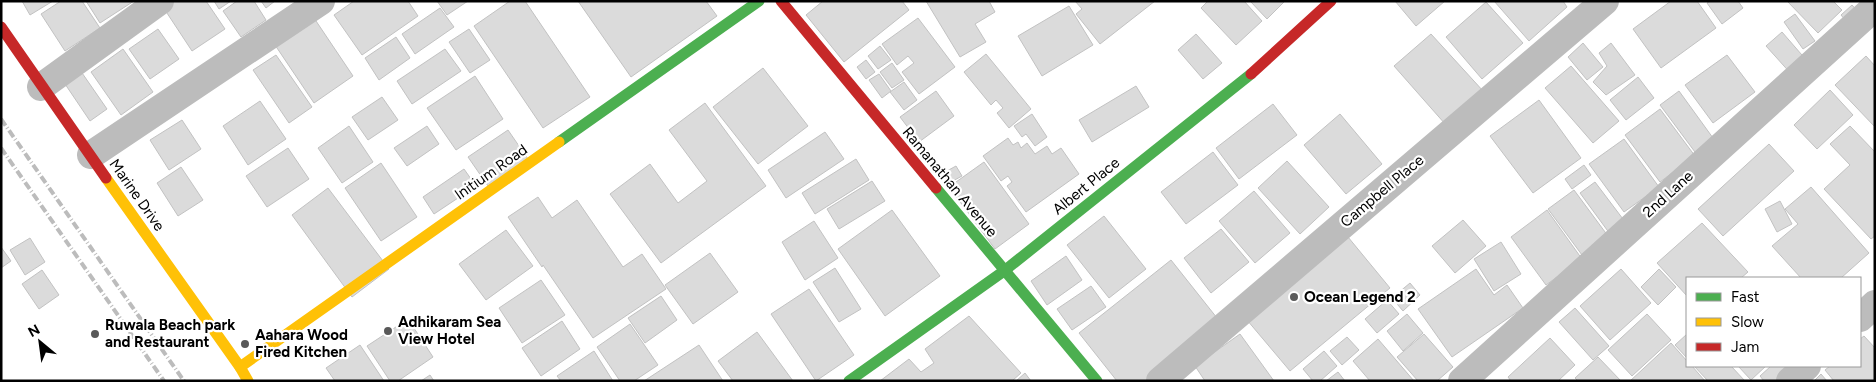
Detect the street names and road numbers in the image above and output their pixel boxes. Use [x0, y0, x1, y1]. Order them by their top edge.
street label: Ramanathan Avenue [899, 123, 1001, 241]
street label: Initium Road [451, 140, 531, 204]
street label: Campbell Place [1337, 151, 1427, 231]
street label: Albert Place [1049, 154, 1123, 218]
street label: Marine Drive [106, 155, 168, 235]
street label: 2nd Lane [1639, 167, 1697, 221]

